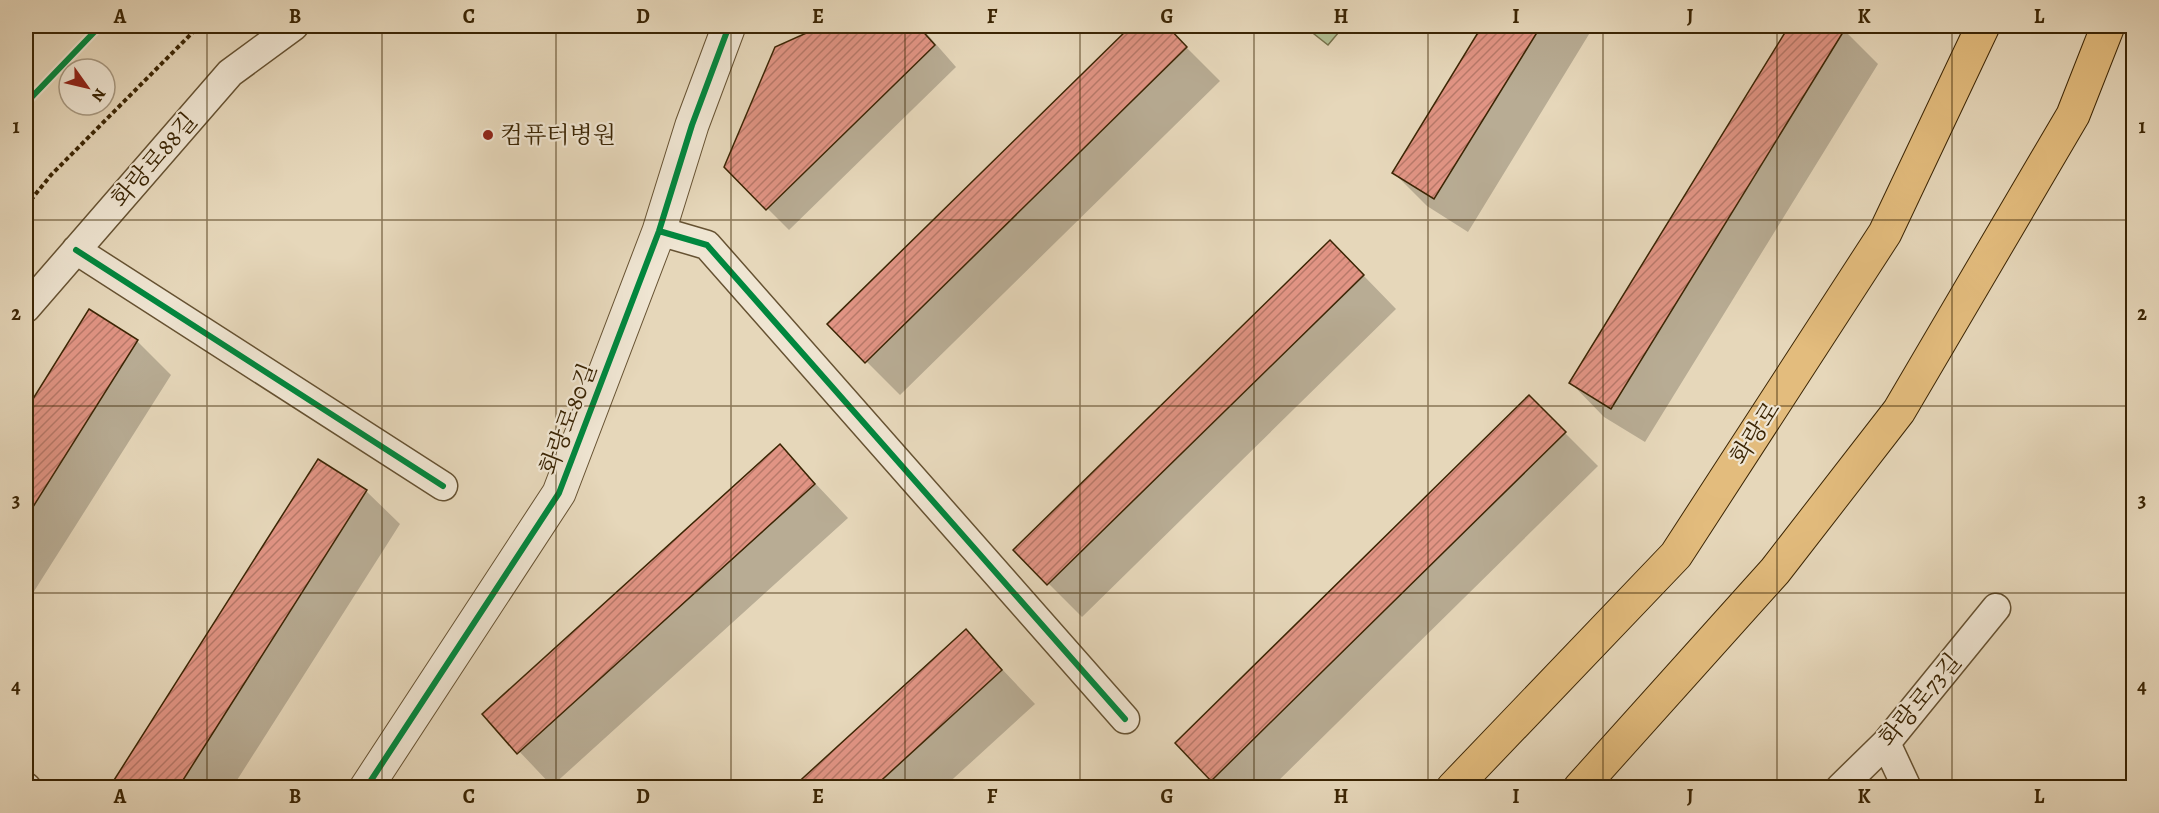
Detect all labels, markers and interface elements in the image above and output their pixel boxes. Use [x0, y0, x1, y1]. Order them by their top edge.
text: A [113, 3, 127, 30]
text: B [289, 3, 301, 30]
text: C [463, 3, 475, 30]
text: D [636, 3, 650, 30]
text: E [812, 3, 824, 30]
text: F [987, 3, 998, 30]
text: G [1160, 3, 1174, 30]
text: H [1334, 3, 1349, 30]
text: I [1512, 3, 1520, 30]
text: J [1687, 3, 1694, 30]
text: K [1857, 3, 1871, 30]
text: L [2034, 3, 2045, 30]
north arrow [57, 57, 117, 117]
text: N [86, 84, 111, 106]
street label: 화랑로88길 [104, 106, 204, 214]
text: 1 [12, 113, 20, 140]
text: 1 [2138, 113, 2146, 140]
place label: 컴퓨터병원 [500, 119, 616, 151]
marker: 컴퓨터병원 [481, 128, 495, 142]
text: 2 [11, 300, 21, 327]
text: 2 [2137, 300, 2147, 327]
street label: 화랑로80길 [532, 359, 604, 479]
street label: 화랑로 [1723, 395, 1787, 471]
text: 3 [12, 487, 20, 514]
text: 3 [2138, 487, 2146, 514]
street label: 화랑로73길 [1871, 647, 1969, 753]
text: 4 [11, 673, 21, 700]
text: 4 [2137, 673, 2147, 700]
text: A [113, 783, 127, 810]
text: B [289, 783, 301, 810]
text: C [463, 783, 475, 810]
text: D [636, 783, 650, 810]
text: E [812, 783, 824, 810]
text: F [987, 783, 998, 810]
text: G [1160, 783, 1174, 810]
text: H [1334, 783, 1349, 810]
text: I [1512, 783, 1520, 810]
text: J [1687, 783, 1694, 810]
text: K [1857, 783, 1871, 810]
text: L [2034, 783, 2045, 810]

